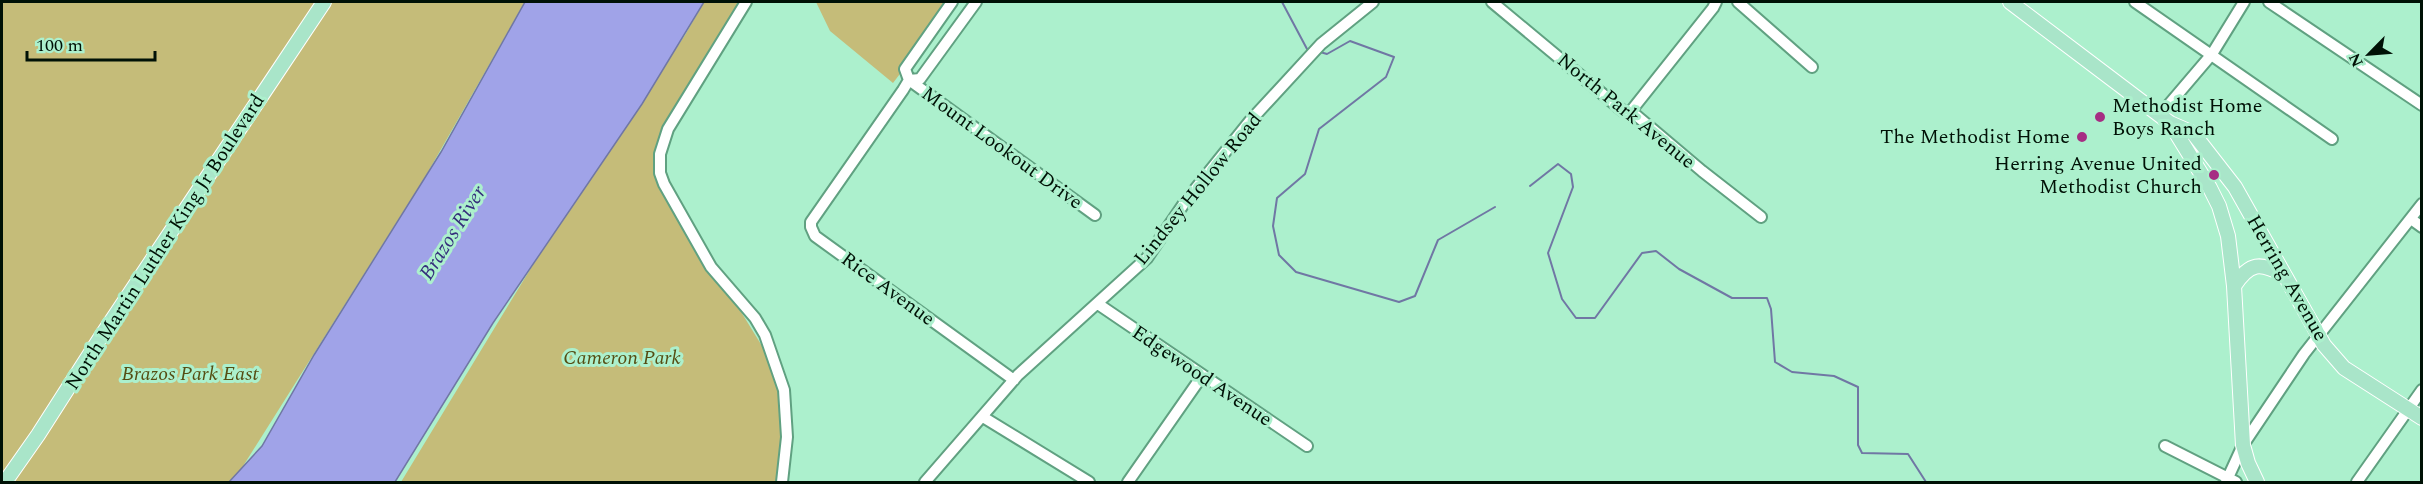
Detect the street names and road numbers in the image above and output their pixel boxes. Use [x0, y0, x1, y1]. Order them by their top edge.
street label: North Park Avenue [1550, 46, 1702, 176]
street label: Mount Lookout Drive [915, 79, 1089, 217]
street label: North Martin Luther King Jr Boulevard [58, 88, 272, 396]
street label: Lindsey Hollow Road [1127, 106, 1269, 272]
street label: Herring Avenue [2239, 209, 2335, 347]
street label: Rice Avenue [835, 245, 941, 333]
street label: Edgewood Avenue [1126, 318, 1278, 434]

